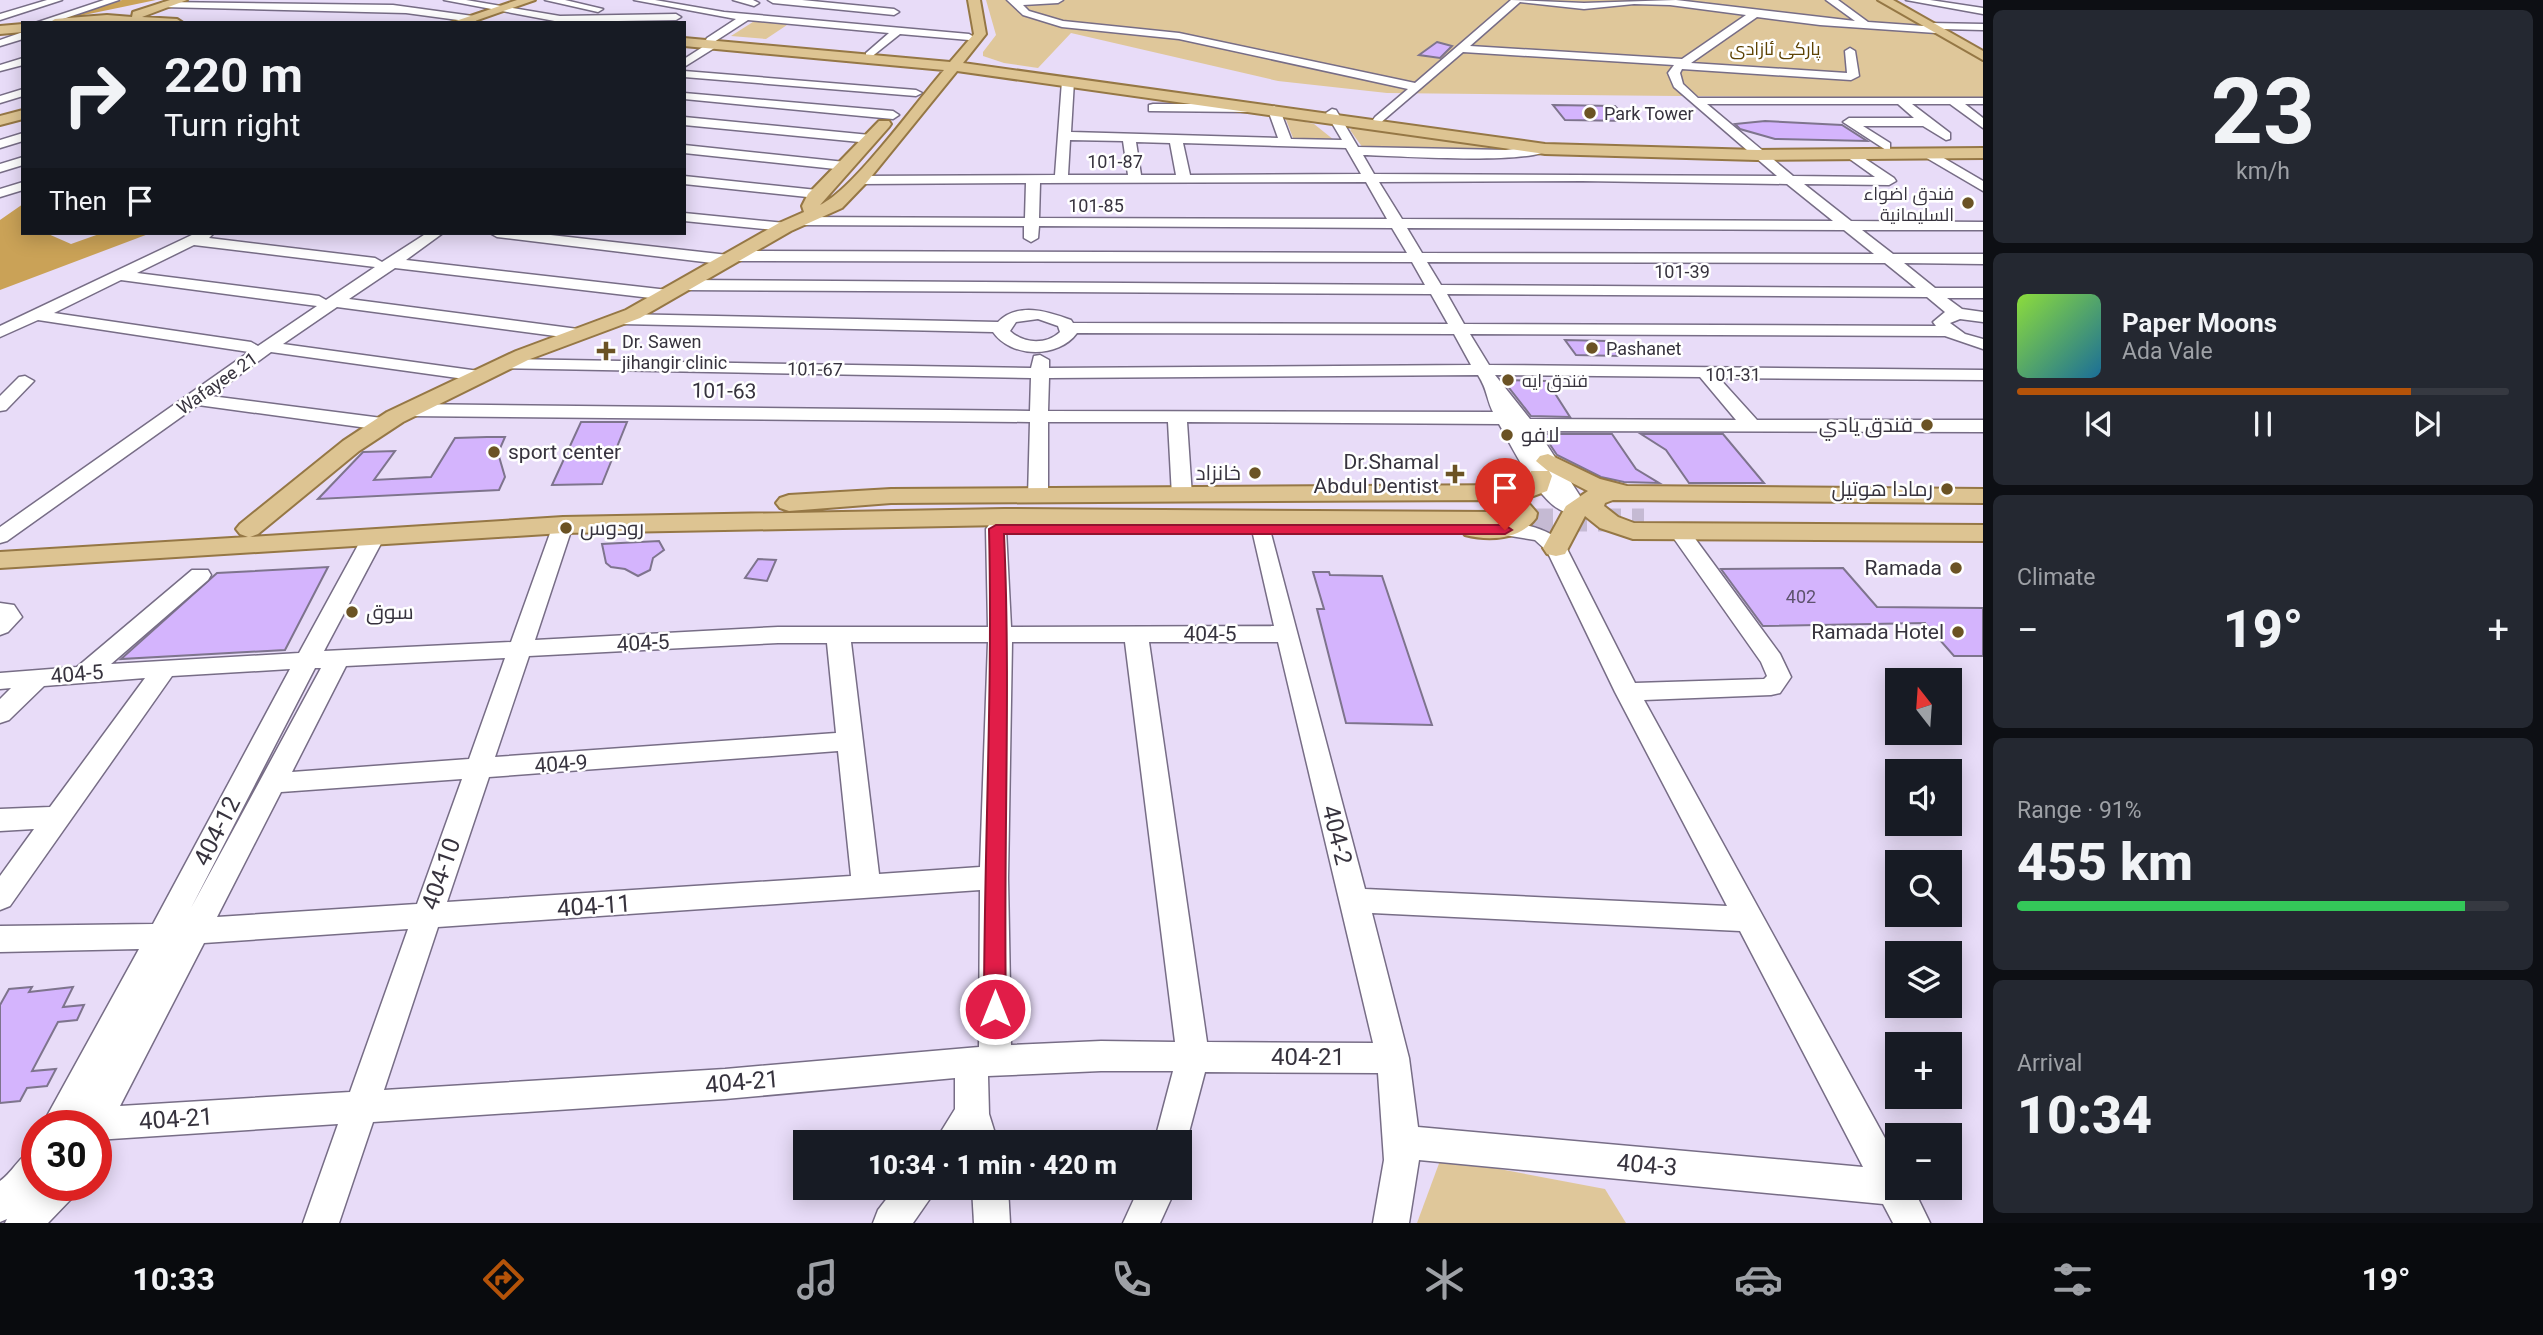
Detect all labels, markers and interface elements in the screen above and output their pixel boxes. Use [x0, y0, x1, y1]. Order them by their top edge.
park label: پارکی ئازادی [1730, 38, 1821, 61]
text: 220 m [164, 47, 303, 104]
icon: right [49, 49, 140, 140]
text: 23 [2211, 59, 2315, 165]
place label: Park Tower [1604, 103, 1694, 124]
marker: Park Tower [1582, 105, 1598, 121]
text: Turn right [164, 106, 300, 144]
street label: 101-87 [1087, 151, 1143, 172]
text: km/h [2236, 158, 2290, 185]
icon: arrive [121, 182, 159, 220]
place label: فندق اضواء السليمانية [1864, 183, 1954, 225]
text: Then [49, 186, 107, 216]
street label: 101-85 [1068, 195, 1124, 216]
marker: فندق اضواء السليمانية [1960, 195, 1976, 211]
street label: 101-39 [1654, 261, 1710, 282]
text: Paper Moons [2122, 308, 2277, 338]
place label: Dr. Sawen jihangir clinic [621, 331, 727, 373]
place label: Pashanet [1606, 338, 1682, 359]
text: Ada Vale [2122, 338, 2213, 365]
marker: Pashanet [1584, 340, 1600, 356]
marker: Dr. Sawen jihangir clinic [596, 341, 616, 361]
street label: Wafayee 21 [173, 348, 261, 418]
street label: 101-67 [787, 358, 843, 380]
street label: 101-31 [1705, 364, 1761, 385]
place label: فندق ايه [1522, 370, 1588, 393]
marker: فندق ايه [1500, 372, 1516, 388]
street label: 101-63 [691, 378, 757, 404]
icon: previous [2080, 405, 2118, 443]
icon: pause [2244, 405, 2282, 443]
icon: next [2408, 405, 2446, 443]
place label: فندق يادي [1819, 413, 1913, 441]
marker: فندق يادي [1919, 417, 1935, 433]
place label: لافو [1521, 423, 1559, 447]
marker: لافو [1499, 427, 1515, 443]
place label: sport center [508, 440, 621, 464]
marker: sport center [486, 444, 502, 460]
place label: Dr.Shamal Abdul Dentist [1314, 450, 1439, 498]
pin [1475, 458, 1535, 530]
place label: خانزاد [1195, 461, 1241, 485]
marker: Dr.Shamal Abdul Dentist [1445, 464, 1465, 484]
marker: خانزاد [1247, 465, 1263, 481]
icon: arrive [1486, 469, 1524, 507]
place label: رمادا هوتيل [1831, 477, 1933, 502]
marker: رمادا هوتيل [1939, 481, 1955, 497]
place label: رودوس [580, 516, 644, 541]
marker: رودوس [558, 520, 574, 536]
place label: Ramada [1865, 556, 1942, 580]
marker: Ramada [1948, 560, 1964, 576]
text: Climate [2017, 564, 2096, 591]
house number: 402 [1786, 586, 1816, 607]
text: 19° [2223, 599, 2303, 660]
place label: سوق [366, 600, 414, 625]
marker: سوق [344, 604, 360, 620]
text: − [2017, 608, 2039, 652]
text: + [2487, 608, 2509, 652]
place label: Ramada Hotel [1811, 620, 1944, 644]
street label: 404-5 [1183, 622, 1237, 646]
marker: Ramada Hotel [1950, 624, 1966, 640]
street label: 404-5 [616, 630, 670, 656]
street label: 404-5 [50, 660, 104, 688]
north arrow [1885, 668, 1962, 746]
map controls [1885, 668, 1962, 1200]
street label: 404-9 [534, 750, 588, 778]
button: sound [1885, 759, 1962, 836]
street label: 404-12 [188, 792, 246, 870]
text: Range · 91% [2017, 797, 2142, 824]
street label: 404-2 [1316, 802, 1358, 868]
text: 455 km [2017, 832, 2193, 893]
street label: 404-10 [416, 834, 466, 914]
button: search [1885, 850, 1962, 927]
street label: 404-11 [556, 889, 632, 923]
button: layers [1885, 941, 1962, 1018]
position arrow [958, 972, 1032, 1046]
button: + [1885, 1032, 1962, 1109]
street label: 404-21 [1271, 1043, 1345, 1071]
text: Arrival [2017, 1050, 2082, 1077]
street label: 404-21 [704, 1065, 780, 1099]
text: 10:34 [2017, 1085, 2152, 1146]
street label: 404-21 [138, 1102, 214, 1136]
speed limit sign: 30 [21, 1110, 112, 1201]
button: − [1885, 1123, 1962, 1200]
street label: 404-3 [1616, 1148, 1678, 1182]
text: 10:34 · 1 min · 420 m [868, 1150, 1117, 1180]
icon: directions [479, 1255, 528, 1304]
icon: music [793, 1255, 842, 1304]
icon: phone [1107, 1255, 1156, 1304]
icon: climate [1420, 1255, 1469, 1304]
icon: car [1734, 1255, 1783, 1304]
icon: filters [2048, 1255, 2097, 1304]
text: 10:33 [132, 1260, 215, 1298]
text: 19° [2361, 1260, 2411, 1298]

